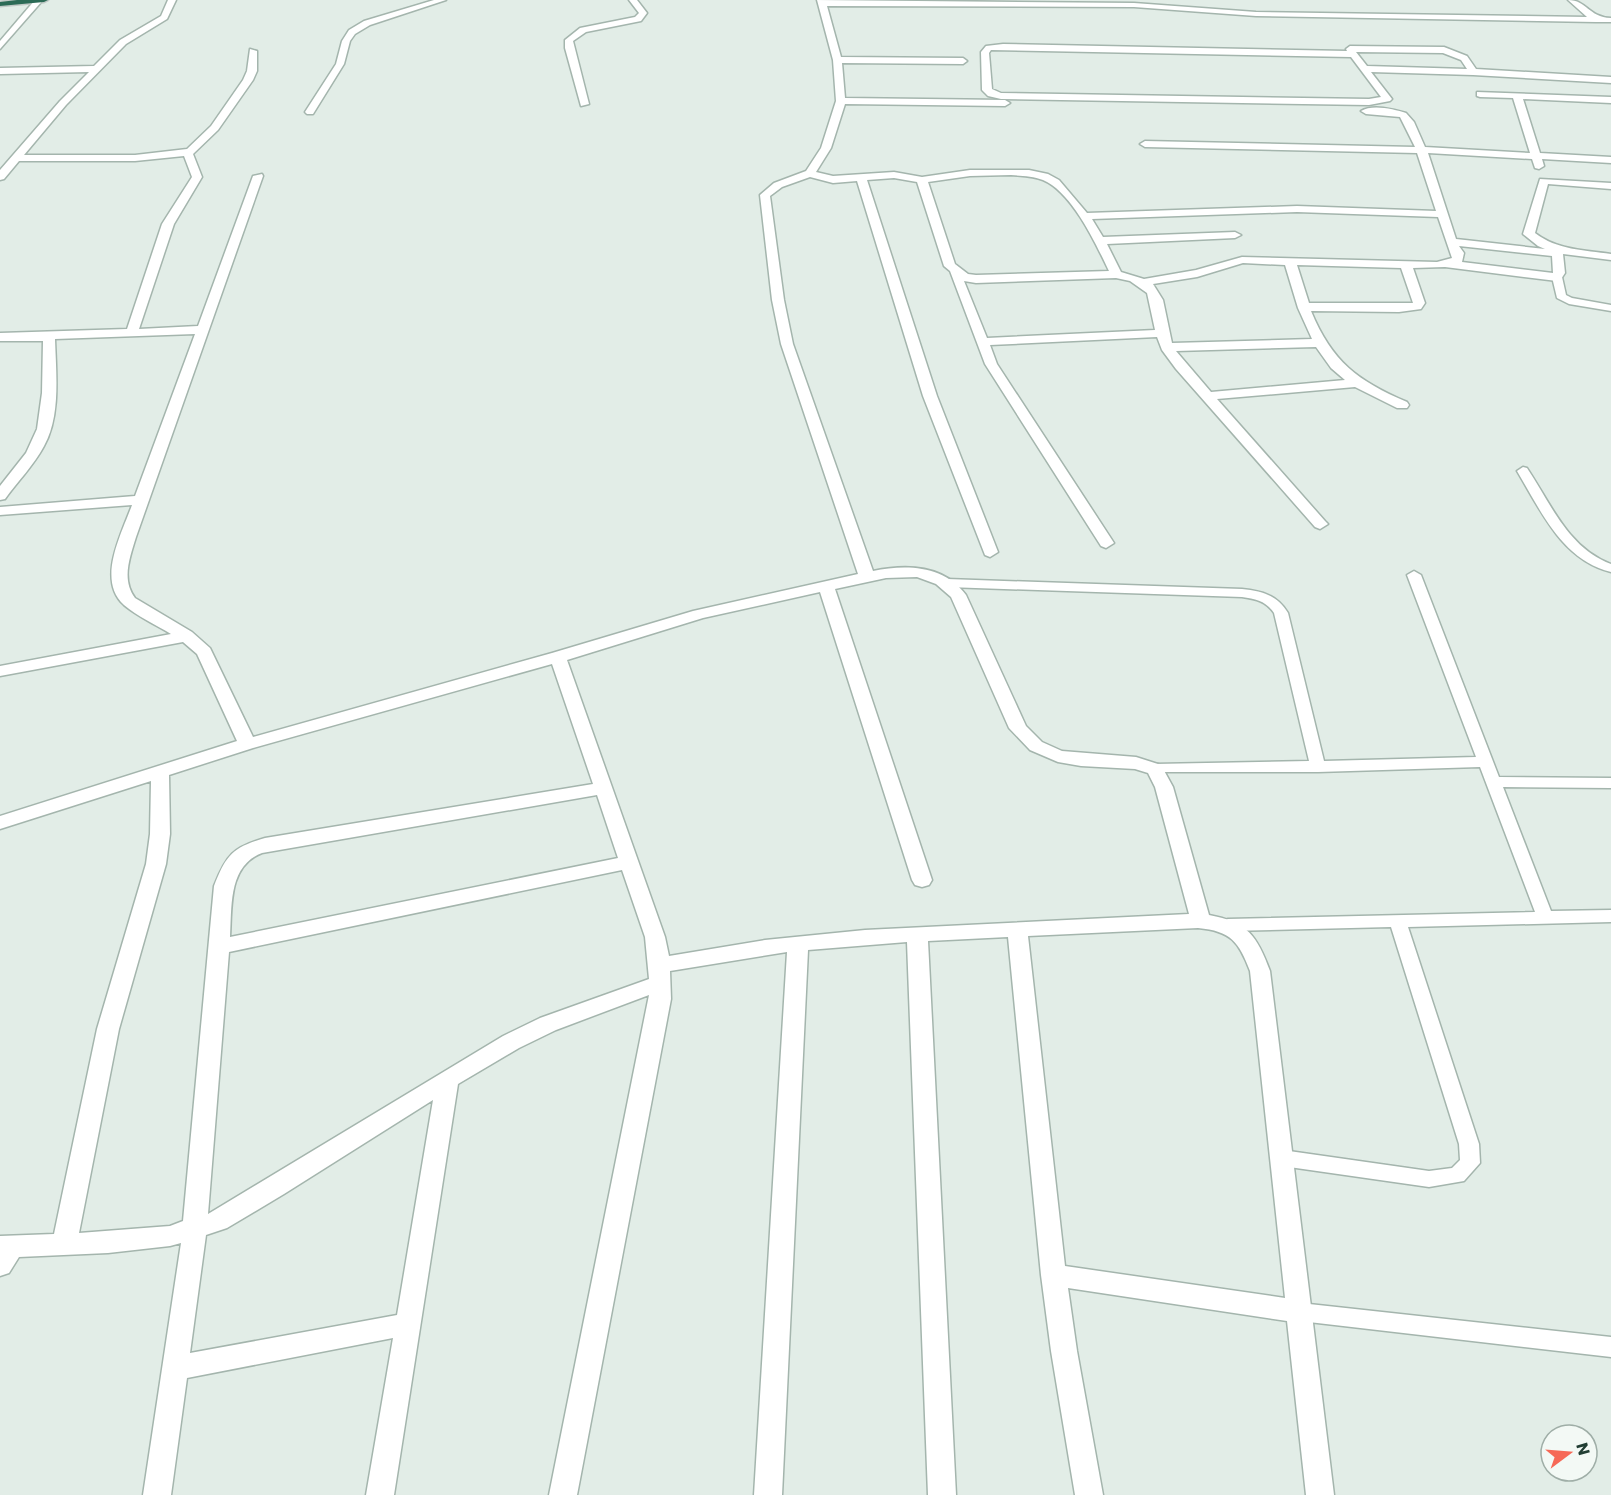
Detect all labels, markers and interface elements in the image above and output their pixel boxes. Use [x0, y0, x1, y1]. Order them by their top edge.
north arrow [1539, 1423, 1599, 1483]
text: N [1570, 1440, 1596, 1458]

